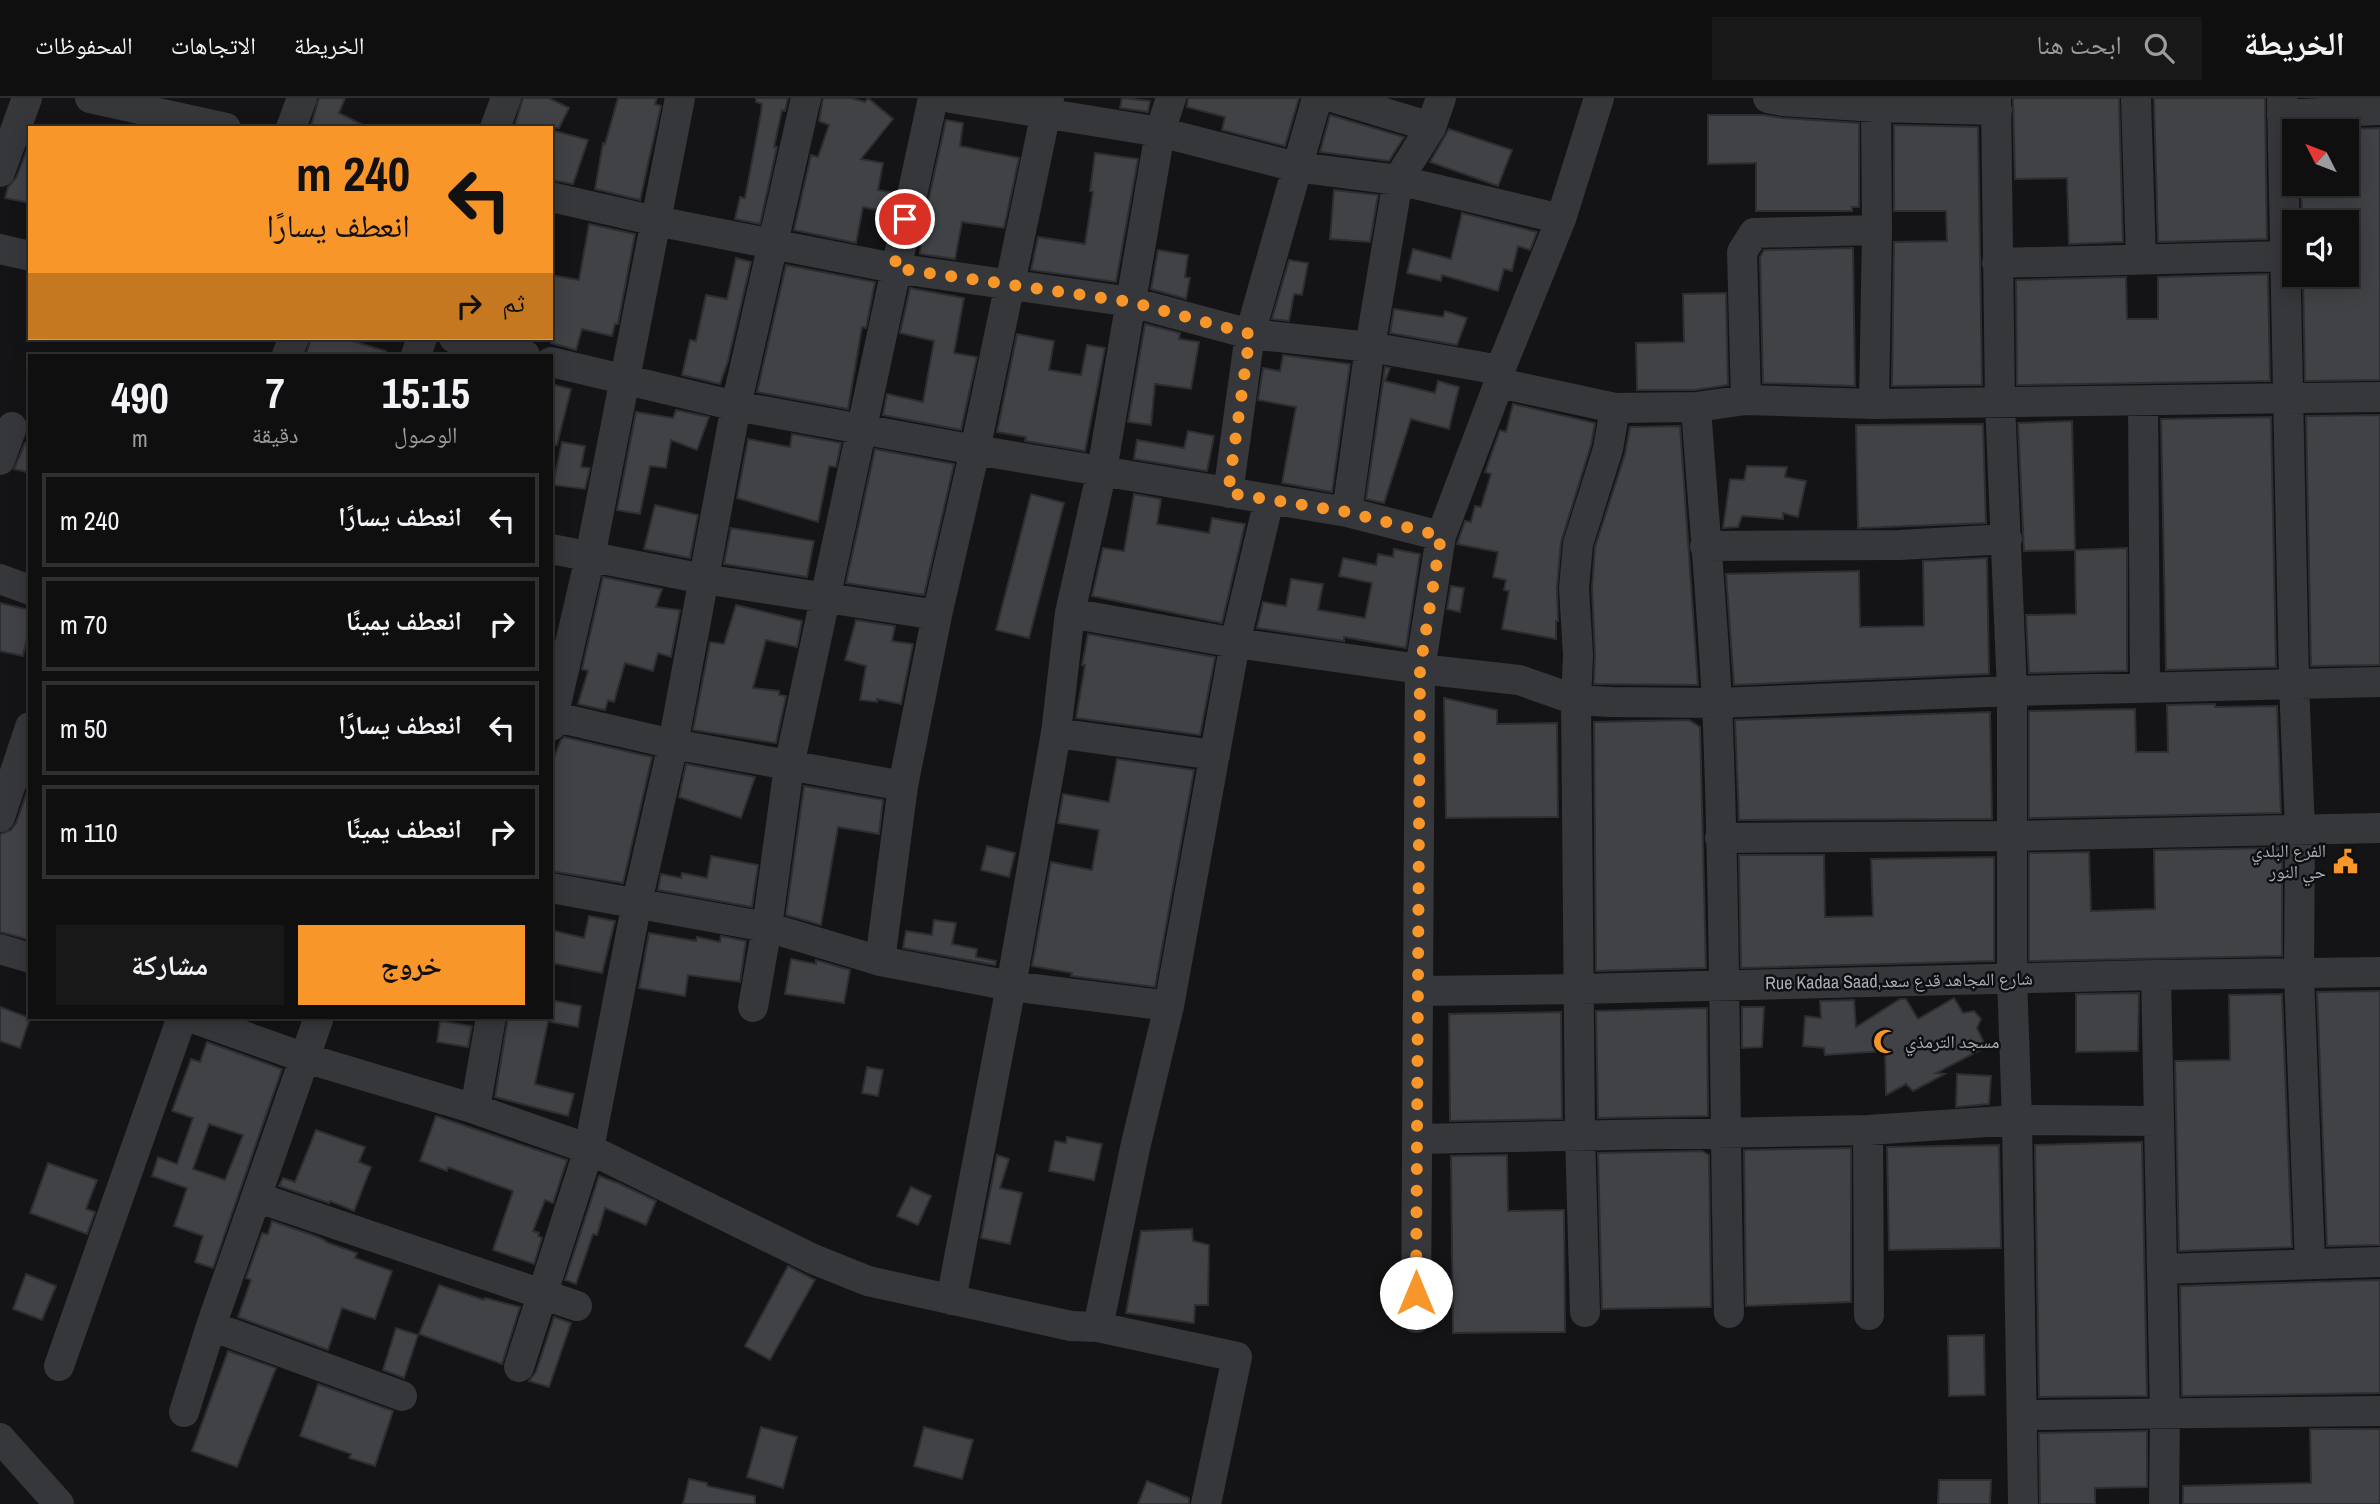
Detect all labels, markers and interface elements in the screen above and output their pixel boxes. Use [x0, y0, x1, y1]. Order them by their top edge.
search box [1712, 17, 2202, 80]
text: الخريطة [2244, 21, 2345, 65]
text: ابحث هنا [2037, 27, 2122, 62]
text: المحفوظات [35, 29, 133, 61]
text: الاتجاهات [171, 29, 256, 61]
text: الخريطة [294, 29, 365, 61]
icon: search [2140, 29, 2178, 67]
north arrow [2282, 119, 2359, 196]
map controls [2282, 119, 2359, 287]
text: 240 m [296, 140, 410, 206]
icon: left [434, 154, 525, 245]
pin [875, 189, 935, 249]
icon: arrive [886, 200, 924, 238]
text: انعطف يسارًا [267, 204, 410, 247]
button: sound [2282, 210, 2359, 287]
text: ثم [502, 285, 525, 320]
icon: right [450, 287, 488, 325]
text: 7 [266, 365, 285, 421]
text: 15:15 [382, 365, 470, 421]
text: 490 [111, 370, 169, 426]
text: دقيقة [252, 419, 299, 450]
text: الوصول [394, 419, 458, 450]
text: m [132, 423, 148, 454]
text: انعطف يسارًا [338, 499, 462, 534]
icon: left [483, 501, 521, 539]
text: 240 m [60, 503, 119, 538]
text: انعطف يمينًا [346, 603, 462, 638]
icon: right [483, 605, 521, 643]
text: 70 m [60, 607, 107, 642]
text: انعطف يسارًا [338, 707, 462, 742]
icon: left [483, 709, 521, 747]
text: 50 m [60, 711, 107, 746]
text: انعطف يمينًا [346, 811, 462, 846]
icon: right [483, 813, 521, 851]
text: 110 m [60, 815, 118, 850]
place label: الفرع البلدي حي النور [2251, 838, 2326, 887]
public building icon: الفرع البلدي حي النور [2332, 847, 2360, 875]
button: مشاركة [56, 925, 284, 1005]
button: خروج [298, 925, 525, 1005]
street label: Rue Kadaa Saad,شارع المجاهد قدع سعد [1765, 966, 2033, 995]
mosque icon: مسجد الترمذي [1871, 1028, 1899, 1056]
place label: مسجد الترمذي [1905, 1029, 1999, 1057]
position arrow [1379, 1256, 1453, 1330]

